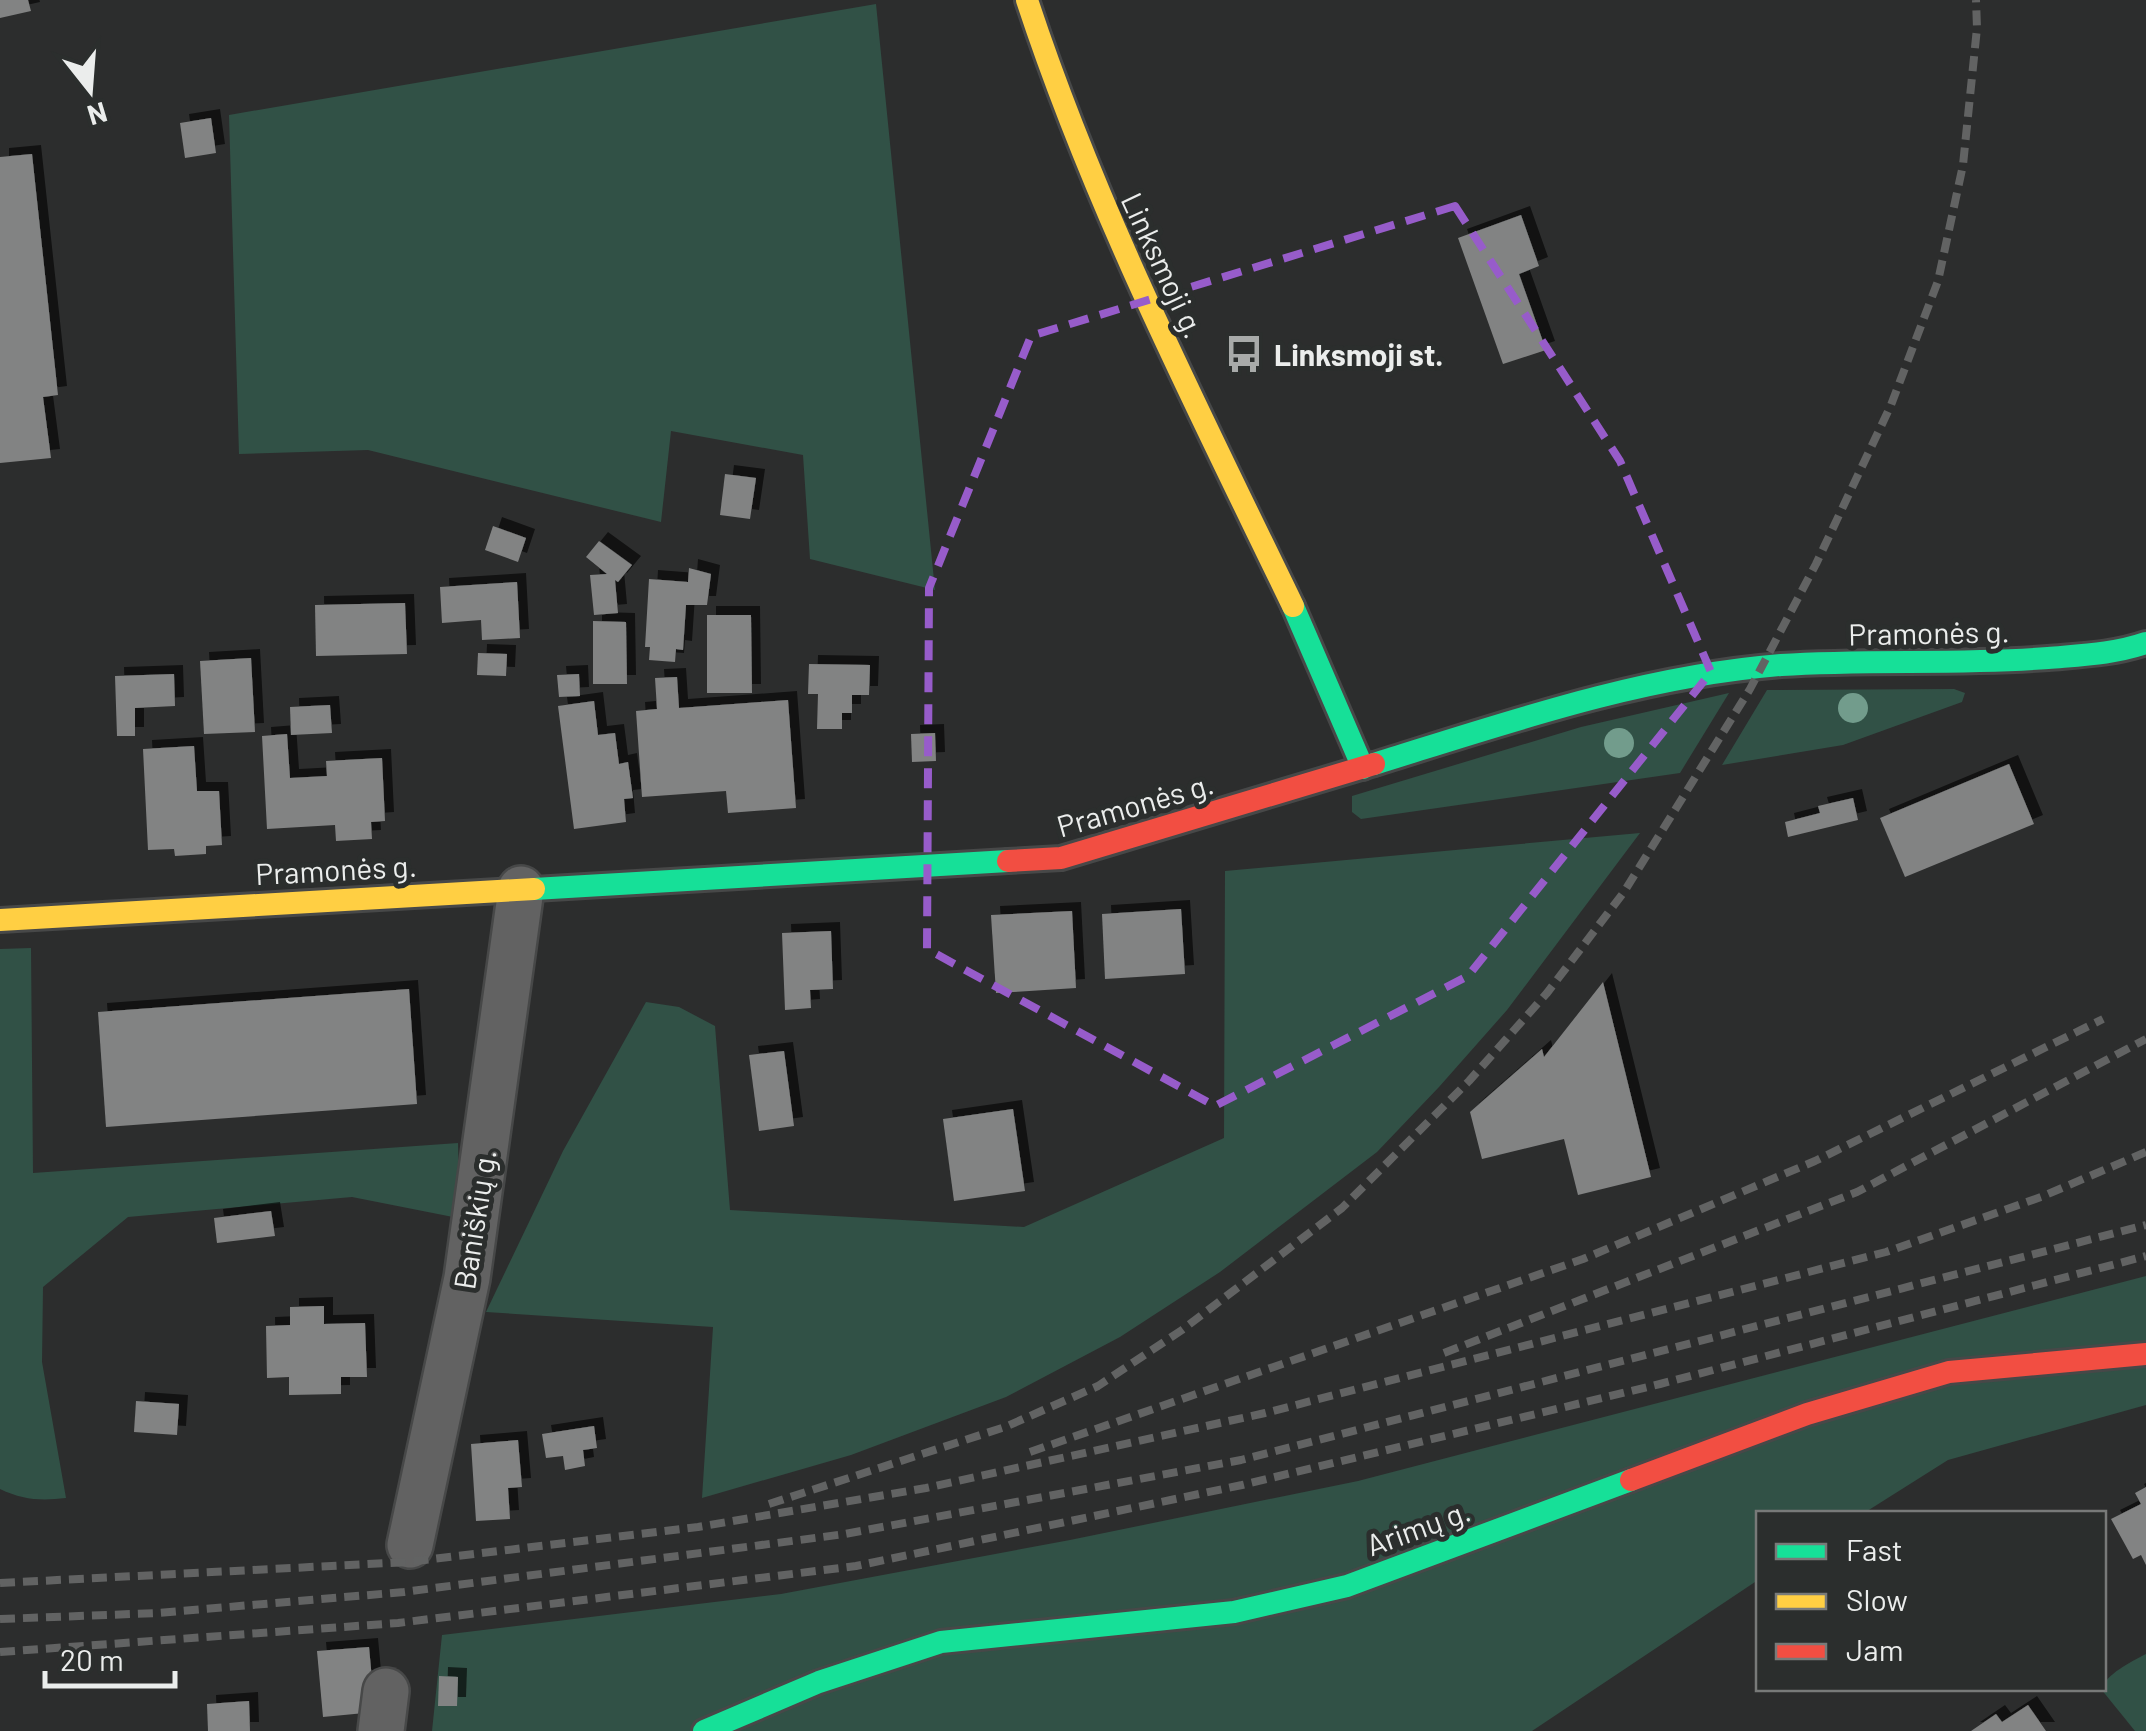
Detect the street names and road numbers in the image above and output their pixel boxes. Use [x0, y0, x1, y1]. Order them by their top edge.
street label: Linksmoji g. [1115, 186, 1213, 344]
street label: Pramonės g. [1848, 613, 2010, 651]
street label: Pramonės g. [1052, 764, 1218, 844]
street label: Pramonės g. [254, 847, 418, 891]
street label: Baniškių g. [445, 1146, 503, 1292]
street label: Arimų g. [1361, 1492, 1475, 1562]

